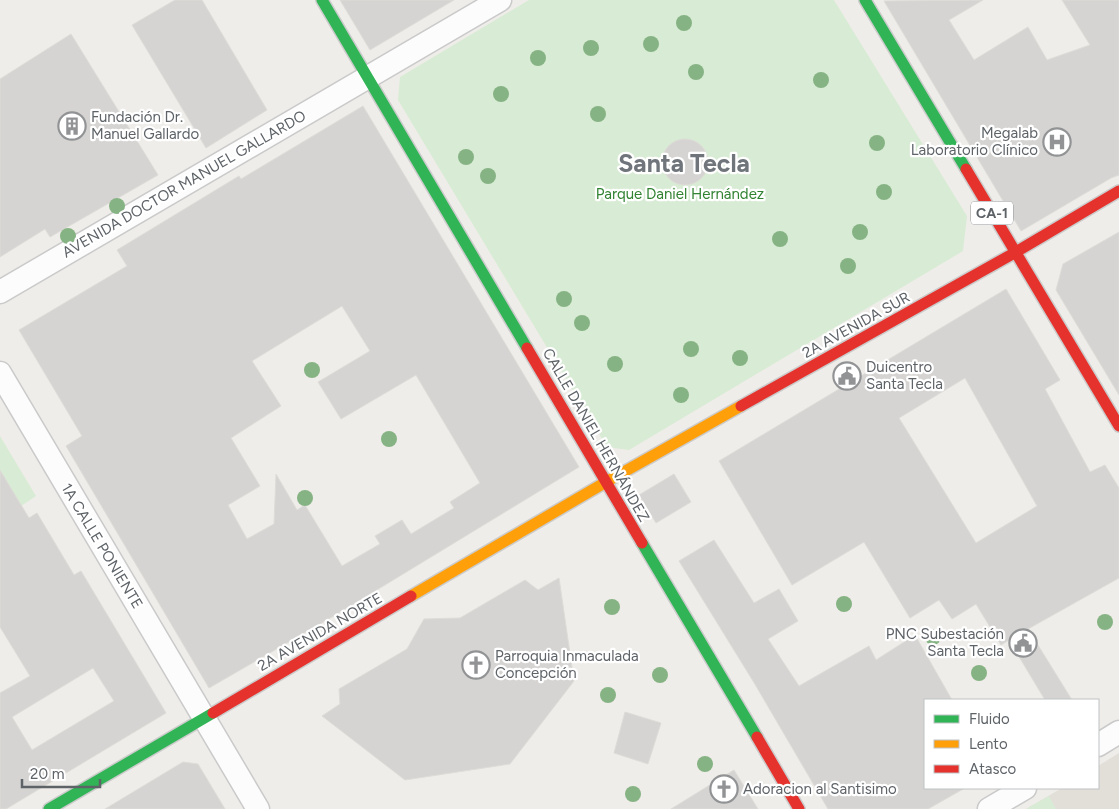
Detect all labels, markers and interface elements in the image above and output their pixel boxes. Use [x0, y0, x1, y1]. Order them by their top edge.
street label: AVENIDA DOCTOR MANUEL GALLARDO [59, 107, 309, 261]
place label: Fundación Dr. Manuel Gallardo [91, 108, 199, 143]
building icon: Fundación Dr. Manuel Gallardo [57, 111, 87, 141]
place label: Megalab Laboratorio Clínico [911, 124, 1038, 159]
hospital icon: Megalab Laboratorio Clínico [1042, 127, 1072, 157]
district label: Santa Tecla [618, 148, 750, 178]
park label: Parque Daniel Hernández [596, 185, 764, 203]
road number: CA-1 [971, 202, 1013, 224]
street label: 2A AVENIDA SUR [799, 288, 913, 362]
street label: CALLE DANIEL HERNÁNDEZ [539, 345, 653, 525]
place label: Duicentro Santa Tecla [866, 358, 943, 393]
public building icon: Duicentro Santa Tecla [832, 361, 862, 391]
street label: 1A CALLE PONIENTE [57, 480, 147, 612]
street label: 2A AVENIDA NORTE [255, 589, 385, 675]
place label: PNC Subestación Santa Tecla [886, 625, 1004, 660]
public building icon: PNC Subestación Santa Tecla [1008, 628, 1038, 658]
place label: Parroquia Inmaculada Concepción [495, 647, 639, 682]
church icon: Parroquia Inmaculada Concepción [461, 650, 491, 680]
legend [924, 699, 1099, 789]
text: Fluido [969, 710, 1010, 728]
text: Lento [969, 735, 1008, 753]
scale bar [22, 756, 100, 788]
text: Atasco [969, 760, 1017, 778]
text: 20 m [30, 765, 64, 783]
church icon: Adoracion al Santisimo [709, 774, 739, 804]
place label: Adoracion al Santisimo [743, 780, 897, 798]

